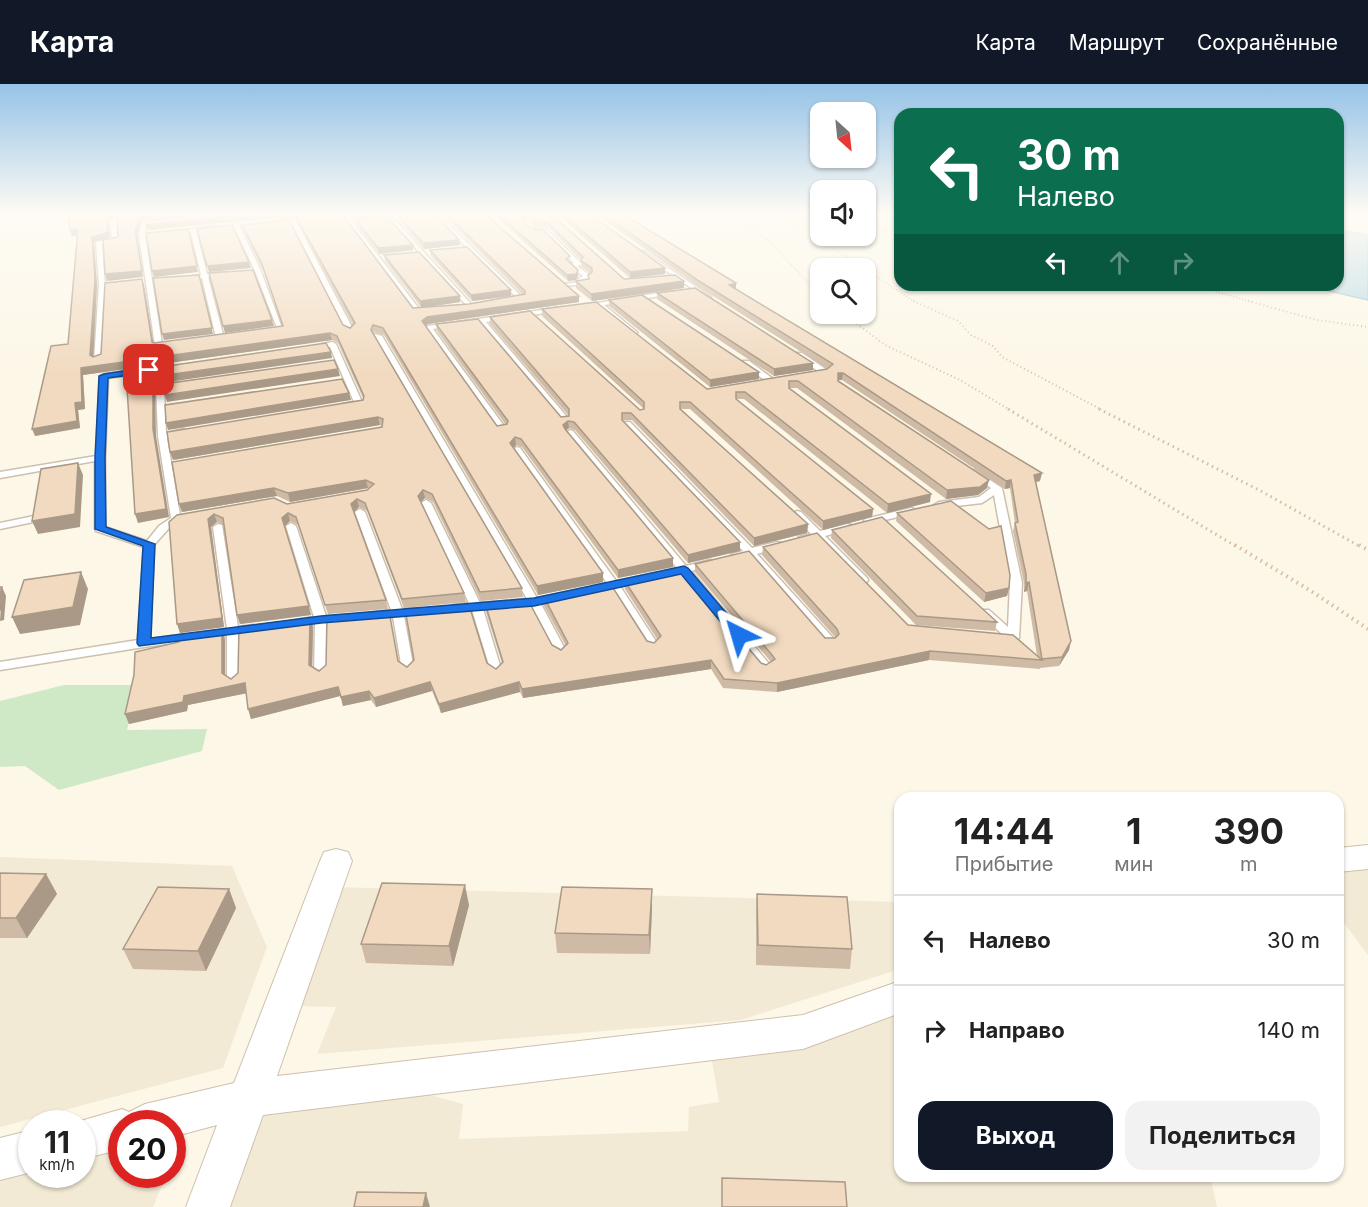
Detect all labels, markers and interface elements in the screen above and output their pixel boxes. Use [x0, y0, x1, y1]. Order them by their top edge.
text: Карта [30, 25, 114, 59]
text: Карта [975, 30, 1036, 55]
text: Маршрут [1069, 30, 1164, 55]
text: Сохранённые [1197, 30, 1338, 55]
north arrow [810, 102, 876, 168]
map controls [810, 102, 876, 324]
text: 30 m [1017, 129, 1121, 180]
icon: left [918, 132, 996, 210]
button: sound [810, 180, 876, 246]
text: Налево [1017, 180, 1115, 213]
icon: left [1040, 246, 1073, 279]
icon: ahead [1103, 246, 1136, 279]
icon: right [1166, 246, 1199, 279]
button: search [810, 258, 876, 324]
pin [123, 344, 174, 395]
icon: arrive [132, 353, 165, 386]
position arrow [707, 603, 771, 667]
text: 14:44 [954, 809, 1054, 853]
text: 1 [1126, 809, 1142, 853]
text: 390 [1213, 809, 1284, 853]
text: Прибытие [955, 852, 1053, 876]
text: мин [1114, 852, 1153, 876]
text: m [1240, 852, 1257, 876]
icon: left [918, 924, 951, 957]
text: Налево [969, 927, 1051, 953]
text: 30 m [1267, 927, 1320, 953]
icon: right [918, 1014, 951, 1047]
text: Направо [969, 1017, 1065, 1043]
text: 140 m [1258, 1017, 1320, 1043]
button: Выход [918, 1101, 1113, 1170]
button: Поделиться [1125, 1101, 1320, 1170]
speed limit sign: 20 [108, 1110, 186, 1188]
text: 11 [44, 1124, 70, 1160]
text: km/h [39, 1155, 75, 1174]

